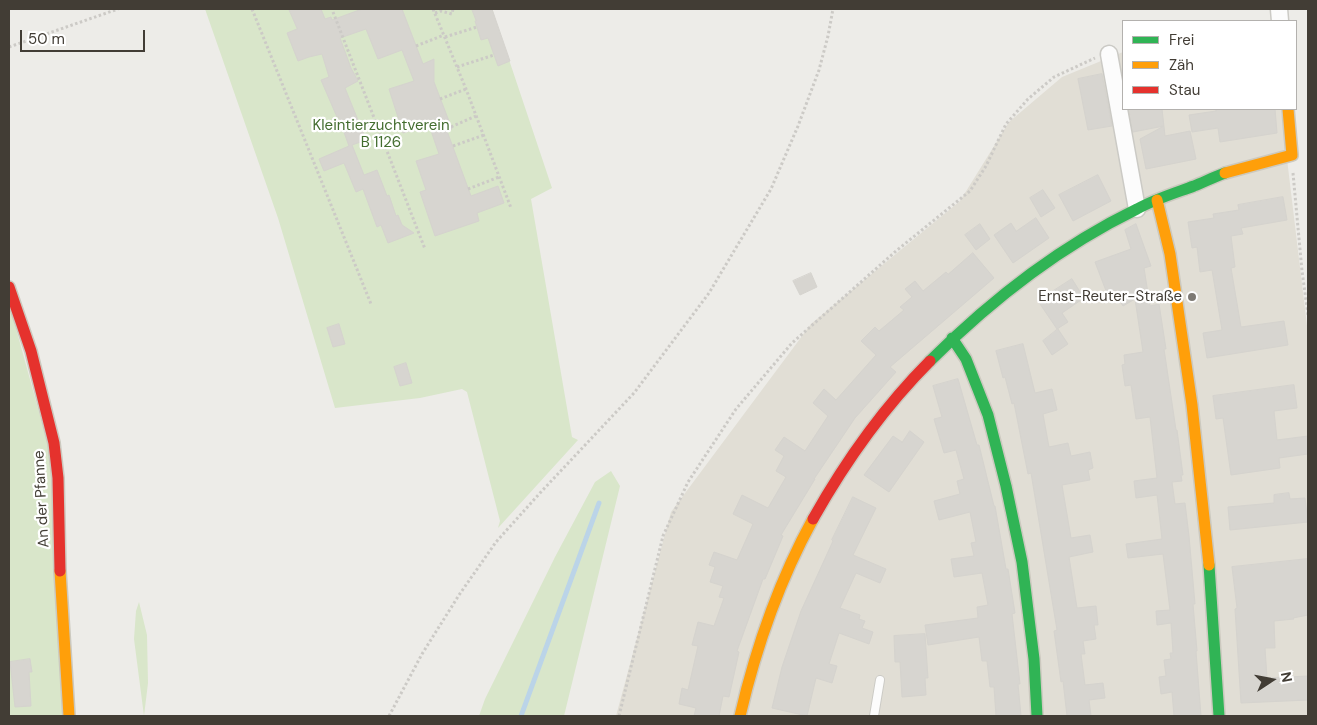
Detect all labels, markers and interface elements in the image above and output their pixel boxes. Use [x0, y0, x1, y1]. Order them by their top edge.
scale bar [22, 20, 148, 52]
legend [1122, 20, 1297, 110]
text: 50 m [28, 29, 65, 49]
text: Frei [1169, 30, 1194, 50]
text: Zäh [1169, 55, 1194, 75]
text: Stau [1169, 80, 1200, 100]
park label: Kleintierzuchtverein B 1126 [313, 117, 449, 152]
place label: Ernst-Reuter-Straße [1038, 288, 1182, 306]
marker: Ernst-Reuter-Straße [1186, 291, 1198, 303]
street label: An der Pfanne [30, 450, 54, 548]
north arrow [1247, 655, 1297, 705]
text: N [1277, 670, 1297, 684]

